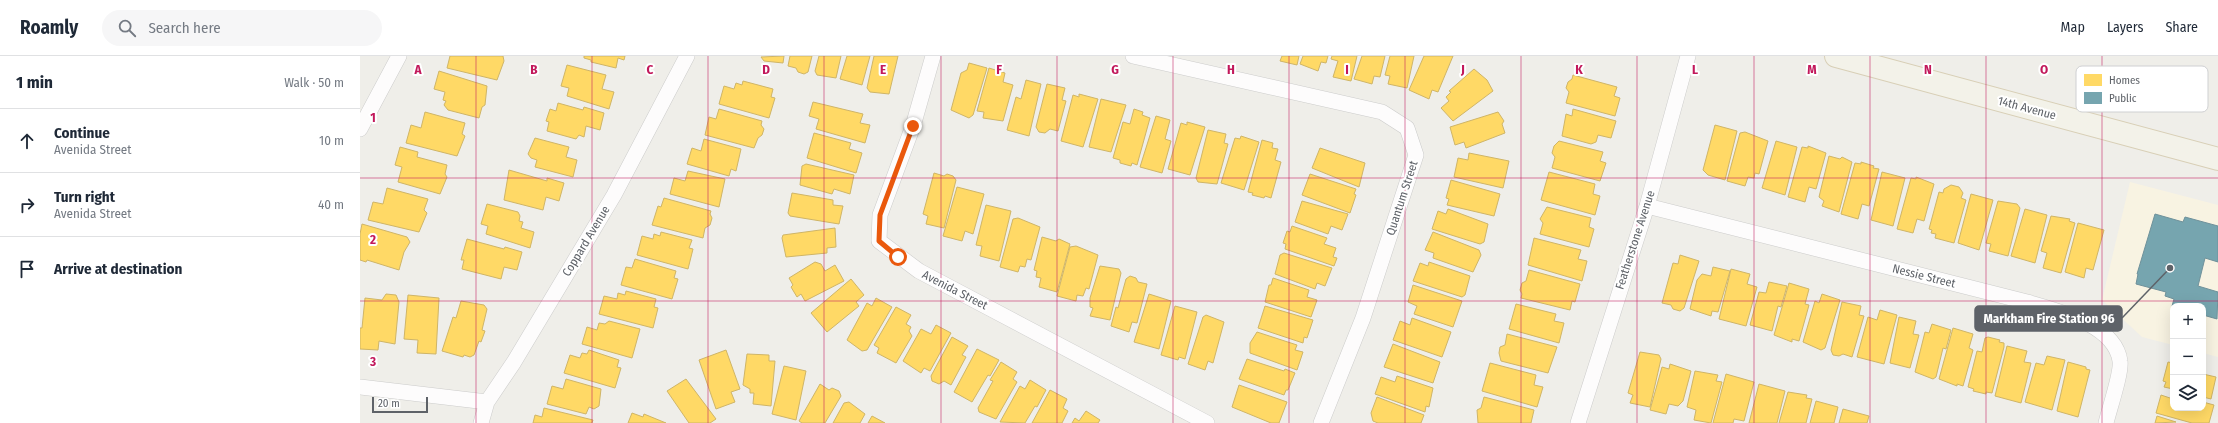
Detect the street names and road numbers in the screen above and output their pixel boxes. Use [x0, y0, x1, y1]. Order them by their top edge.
street label: 14th Avenue [1996, 94, 2058, 122]
street label: Quantum Street [1383, 159, 1421, 237]
street label: Featherstone Avenue [1612, 189, 1658, 291]
street label: Coppard Avenue [559, 203, 613, 279]
street label: Nessie Street [1891, 261, 1957, 291]
street label: Avenida Street [920, 268, 990, 313]

